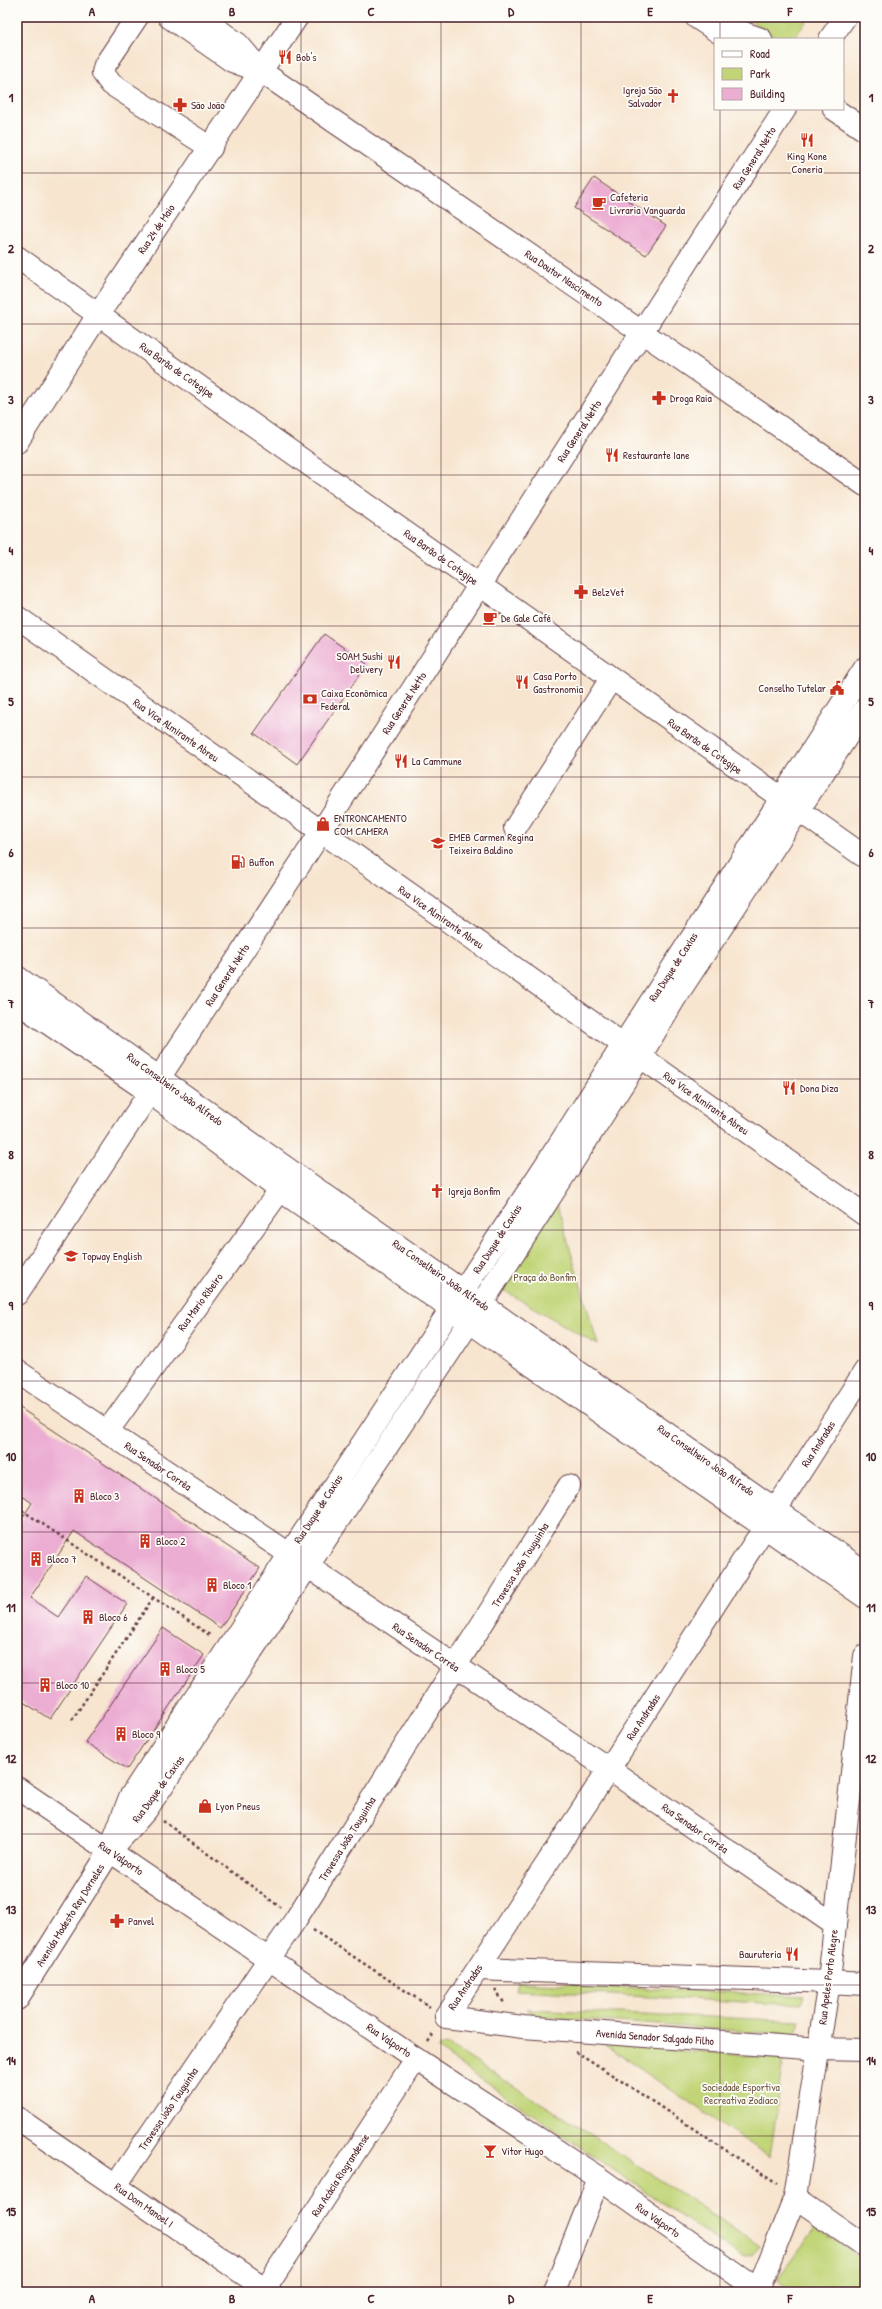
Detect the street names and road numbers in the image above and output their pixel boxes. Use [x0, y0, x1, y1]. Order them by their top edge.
street label: Rua General Netto [729, 124, 779, 192]
street label: Rua 24 de Maio [134, 201, 178, 257]
street label: Rua Doutor Nascimento [522, 247, 606, 310]
street label: Rua Barão de Cotegipe [137, 339, 218, 401]
street label: Rua General Netto [554, 397, 605, 465]
street label: Rua Barão de Cotegipe [401, 526, 482, 588]
street label: Rua General Netto [379, 669, 430, 737]
street label: Rua Vice Almirante Abreu [130, 695, 222, 765]
street label: Rua Barão de Cotegipe [665, 715, 746, 777]
street label: Rua Vice Almirante Abreu [395, 882, 487, 952]
street label: Rua Duque de Caxias [645, 930, 701, 1004]
street label: Rua General Netto [202, 941, 253, 1009]
street label: Rua Conselheiro João Alfredo [124, 1049, 226, 1129]
street label: Rua Vice Almirante Abreu [660, 1068, 752, 1138]
street label: Rua Duque de Caxias [469, 1202, 525, 1276]
street label: Rua Conselheiro João Alfredo [390, 1236, 493, 1314]
street label: Rua Mario Ribeiro [174, 1270, 226, 1334]
street label: Rua Andradas [798, 1418, 838, 1470]
street label: Rua Conselheiro João Alfredo [655, 1421, 758, 1499]
street label: Rua Senador Corrêa [122, 1438, 195, 1494]
street label: Rua Duque de Caxias [290, 1472, 346, 1546]
street label: Travessa João Touguinha [488, 1519, 552, 1610]
street label: Rua Senador Corrêa [390, 1619, 463, 1675]
street label: Rua Andradas [623, 1691, 663, 1743]
street label: Rua Duque de Caxias [129, 1753, 187, 1825]
street label: Travessa João Touguinha [315, 1793, 379, 1884]
street label: Rua Senador Corrêa [659, 1800, 732, 1857]
street label: Rua Valporto [96, 1838, 147, 1878]
street label: Avenida Modesto Rey Dorneles [33, 1861, 107, 1969]
street label: Rua Apeles Porto Alegre [815, 1928, 841, 2025]
street label: Rua Andradas [445, 1961, 485, 2013]
street label: Rua Valporto [364, 2020, 415, 2060]
street label: Avenida Senador Salgado Filho [596, 2026, 715, 2048]
street label: Travessa João Touguinha [135, 2064, 201, 2153]
street label: Rua Acácia Riograndense [308, 2130, 372, 2219]
street label: Rua Dom Manoel I [112, 2180, 176, 2230]
street label: Rua Valporto [633, 2200, 683, 2241]

